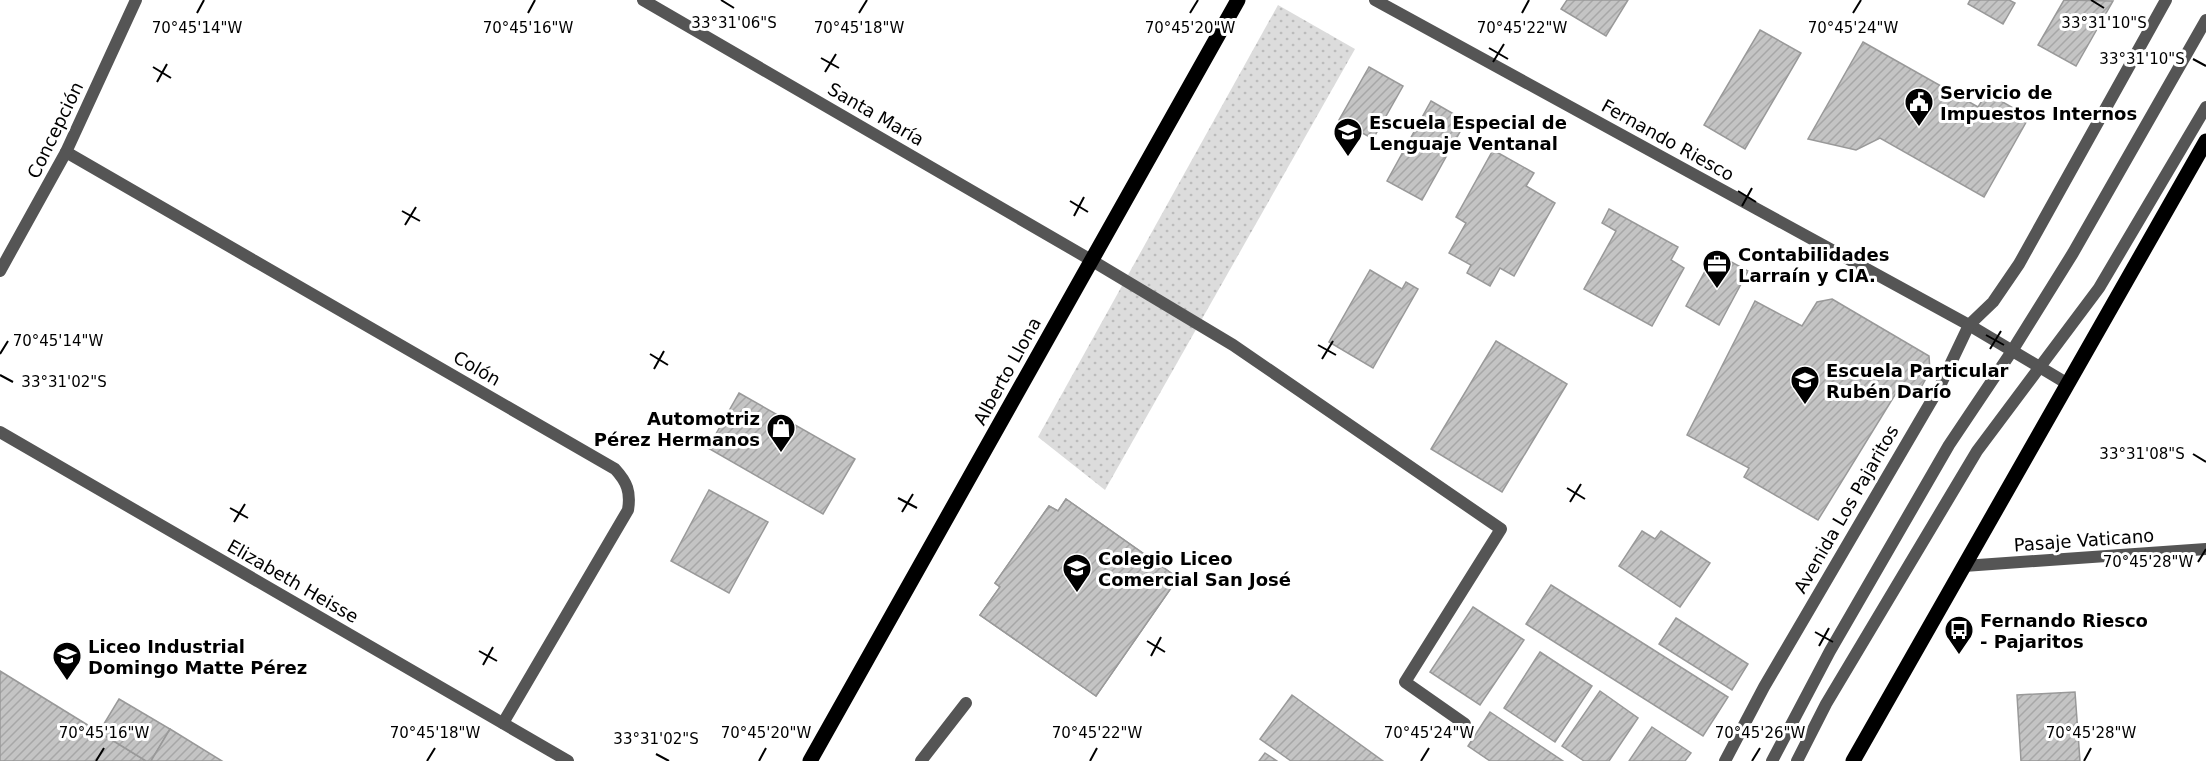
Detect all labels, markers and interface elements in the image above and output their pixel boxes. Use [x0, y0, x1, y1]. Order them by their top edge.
text: 33°31'06"S [691, 14, 777, 32]
text: 33°31'10"S [2061, 14, 2147, 32]
text: 70°45'14"W [152, 19, 242, 37]
text: 70°45'16"W [483, 19, 573, 37]
text: 70°45'18"W [814, 19, 904, 37]
text: 70°45'20"W [1145, 19, 1235, 37]
text: 70°45'22"W [1477, 19, 1567, 37]
text: 70°45'24"W [1808, 19, 1898, 37]
text: 33°31'10"S [2099, 50, 2185, 68]
street label: Concepción [23, 78, 87, 182]
street label: Santa María [824, 78, 928, 150]
place label: Servicio de Impuestos Internos [1940, 82, 2137, 124]
public building icon: Servicio de Impuestos Internos [1903, 86, 1935, 128]
street label: Fernando Riesco [1598, 95, 1738, 185]
place label: Escuela Especial de Lenguaje Ventanal [1369, 112, 1567, 154]
school or university icon: Escuela Especial de Lenguaje Ventanal [1332, 116, 1364, 158]
place label: Contabilidades Larraín y CIA. [1738, 244, 1889, 286]
office icon: Contabilidades Larraín y CIA. [1701, 248, 1733, 290]
street label: Alberto Llona [969, 314, 1045, 428]
text: 70°45'14"W [13, 332, 103, 350]
street label: Colón [450, 346, 504, 390]
place label: Escuela Particular Rubén Darío [1826, 360, 2009, 402]
school or university icon: Escuela Particular Rubén Darío [1789, 364, 1821, 406]
text: 33°31'02"S [21, 373, 107, 391]
place label: Automotriz Pérez Hermanos [594, 408, 760, 450]
shop icon: Automotriz Pérez Hermanos [765, 412, 797, 454]
street label: Avenida Los Pajaritos [1789, 421, 1903, 597]
text: 33°31'08"S [2099, 445, 2185, 463]
street label: Pasaje Vaticano [2013, 525, 2155, 555]
street label: Elizabeth Heisse [224, 535, 362, 627]
place label: Colegio Liceo Comercial San José [1098, 548, 1291, 590]
school or university icon: Colegio Liceo Comercial San José [1061, 552, 1093, 594]
text: 70°45'28"W [2103, 553, 2193, 571]
place label: Fernando Riesco - Pajaritos [1980, 610, 2148, 652]
bus stop icon: Fernando Riesco - Pajaritos [1943, 614, 1975, 656]
place label: Liceo Industrial Domingo Matte Pérez [88, 636, 307, 678]
school or university icon: Liceo Industrial Domingo Matte Pérez [51, 640, 83, 682]
text: 70°45'16"W [59, 724, 149, 742]
text: 70°45'18"W [390, 724, 480, 742]
text: 70°45'20"W [721, 724, 811, 742]
text: 70°45'22"W [1052, 724, 1142, 742]
text: 70°45'24"W [1384, 724, 1474, 742]
text: 70°45'26"W [1715, 724, 1805, 742]
text: 70°45'28"W [2046, 724, 2136, 742]
text: 33°31'02"S [613, 730, 699, 748]

